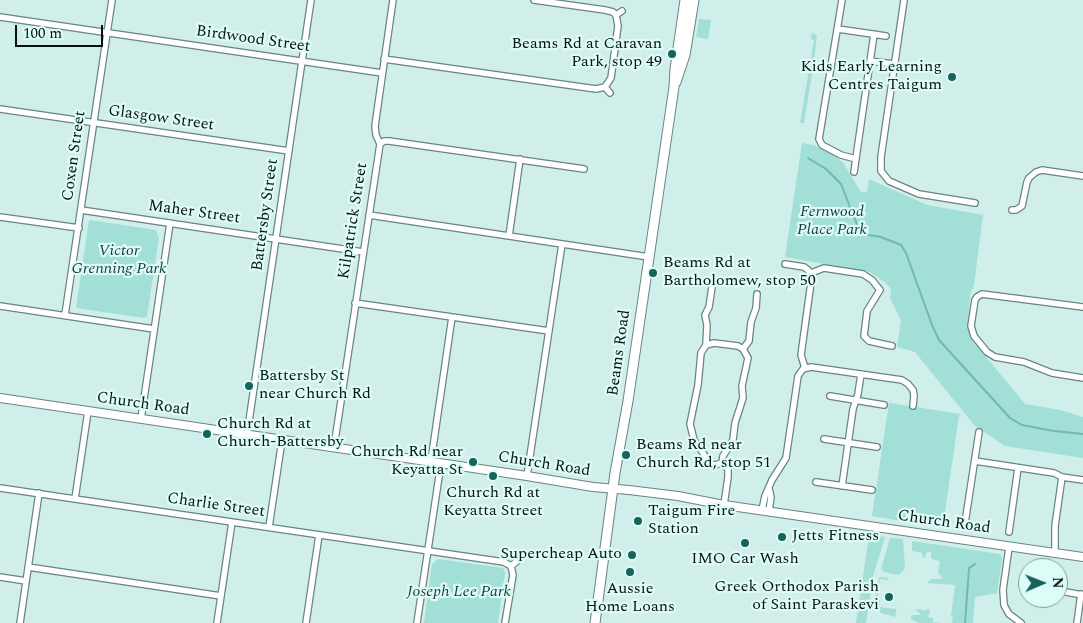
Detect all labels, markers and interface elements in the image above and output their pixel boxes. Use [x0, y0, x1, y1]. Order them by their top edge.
scale bar [18, 15, 105, 47]
text: 100 m [23, 22, 62, 45]
street label: Birdwood Street [195, 22, 311, 58]
place label: Beams Rd at Caravan Park, stop 49 [511, 35, 662, 73]
marker: Beams Rd at Caravan Park, stop 49 [666, 48, 678, 60]
place label: Kids Early Learning Centres Taigum [800, 58, 942, 96]
marker: Kids Early Learning Centres Taigum [946, 71, 958, 83]
street label: Glasgow Street [107, 102, 215, 136]
street label: Coxen Street [59, 110, 91, 202]
street label: Battersby Street [249, 158, 283, 272]
street label: Kilpatrick Street [335, 161, 373, 281]
street label: Maher Street [147, 197, 241, 229]
park label: Fernwood Place Park [797, 203, 867, 241]
park label: Victor Grenning Park [71, 242, 167, 280]
place label: Beams Rd at Bartholomew, stop 50 [663, 254, 816, 292]
marker: Beams Rd at Bartholomew, stop 50 [647, 267, 659, 279]
street label: Beams Road [604, 309, 636, 397]
place label: Battersby St near Church Rd [259, 367, 371, 405]
marker: Battersby St near Church Rd [243, 380, 255, 392]
street label: Church Road [95, 389, 191, 421]
place label: Church Rd at Church-Battersby [217, 415, 343, 453]
marker: Church Rd at Church-Battersby [201, 428, 213, 440]
place label: Beams Rd near Church Rd, stop 51 [636, 436, 771, 474]
place label: Church Rd near Keyatta St [351, 443, 463, 481]
street label: Church Road [496, 448, 592, 482]
marker: Beams Rd near Church Rd, stop 51 [620, 449, 632, 461]
marker: Church Rd near Keyatta St [467, 456, 479, 468]
marker: Church Rd at Keyatta Street [487, 470, 499, 482]
place label: Church Rd at Keyatta Street [443, 484, 543, 522]
street label: Charlie Street [166, 490, 266, 522]
place label: Taigum Fire Station [648, 502, 735, 540]
street label: Church Road [896, 507, 992, 539]
marker: Taigum Fire Station [632, 515, 644, 527]
place label: Jetts Fitness [792, 527, 879, 547]
marker: Jetts Fitness [776, 531, 788, 543]
marker: IMO Car Wash [739, 537, 751, 549]
place label: Supercheap Auto [501, 545, 622, 565]
marker: Supercheap Auto [626, 549, 638, 561]
place label: IMO Car Wash [691, 550, 799, 570]
north arrow [1018, 558, 1068, 608]
marker: Aussie Home Loans [624, 566, 636, 578]
text: N [1047, 577, 1068, 589]
place label: Greek Orthodox Parish of Saint Paraskevi [714, 578, 879, 616]
place label: Aussie Home Loans [585, 580, 675, 618]
park label: Joseph Lee Park [407, 583, 511, 603]
marker: Greek Orthodox Parish of Saint Paraskevi [883, 591, 895, 603]

